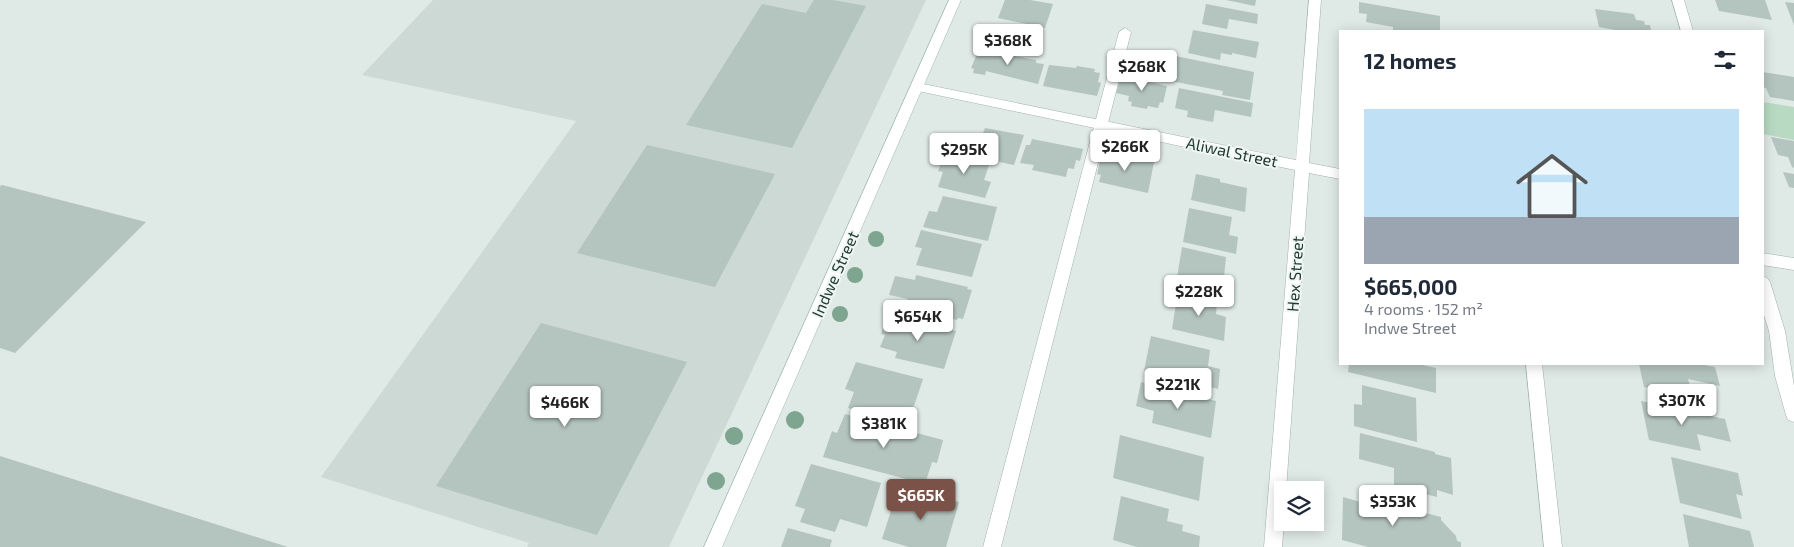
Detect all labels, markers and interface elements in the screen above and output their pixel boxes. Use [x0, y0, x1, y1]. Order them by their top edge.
pin: $368K [973, 23, 1043, 66]
text: $368K [984, 30, 1032, 49]
icon: filters [1711, 46, 1739, 74]
text: 12 homes [1364, 48, 1456, 73]
pin: $268K [1107, 49, 1177, 92]
text: $268K [1118, 56, 1166, 75]
pin: $266K [1090, 130, 1160, 172]
pin: $295K [929, 132, 999, 175]
street label: Aliwal Street [1185, 133, 1280, 170]
text: $266K [1101, 136, 1149, 155]
text: $295K [941, 139, 988, 158]
icon: home [1507, 141, 1597, 231]
street label: Indwe Street [807, 228, 862, 320]
street label: Hex Street [1282, 236, 1307, 312]
pin: $228K [1164, 274, 1234, 317]
text: $665,000 [1364, 274, 1457, 299]
text: $228K [1175, 281, 1223, 300]
text: 4 rooms · 152 m² [1364, 299, 1483, 318]
pin: $654K [883, 300, 953, 342]
text: $654K [894, 306, 942, 325]
text: Indwe Street [1364, 318, 1456, 337]
pin: $221K [1143, 368, 1213, 410]
text: $221K [1156, 374, 1200, 393]
pin: $307K [1647, 384, 1717, 426]
pin: $466K [530, 386, 600, 428]
text: $307K [1658, 390, 1706, 409]
text: $466K [541, 392, 589, 411]
pin: $381K [849, 406, 919, 449]
text: $381K [861, 413, 907, 432]
pin: $665K [886, 478, 956, 521]
map controls [1274, 481, 1324, 531]
button: layers [1274, 481, 1324, 531]
pin: $353K [1358, 484, 1428, 527]
text: $665K [897, 485, 945, 504]
text: $353K [1370, 491, 1416, 510]

